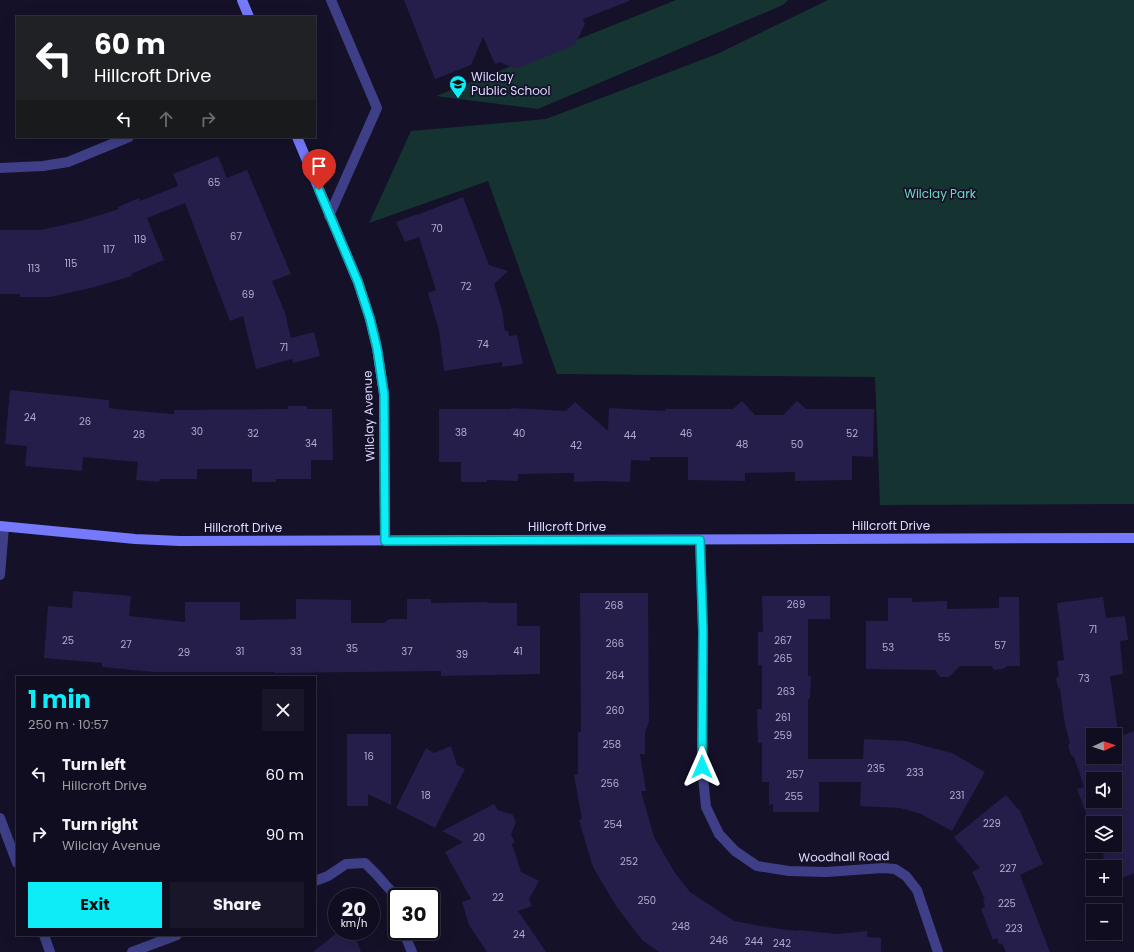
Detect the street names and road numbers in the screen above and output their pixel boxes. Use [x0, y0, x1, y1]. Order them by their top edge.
street label: Wilclay Avenue [358, 370, 379, 462]
street label: Hillcroft Drive [852, 517, 930, 534]
street label: Hillcroft Drive [528, 518, 606, 535]
street label: Hillcroft Drive [204, 519, 282, 536]
street label: Woodhall Road [798, 847, 890, 866]

